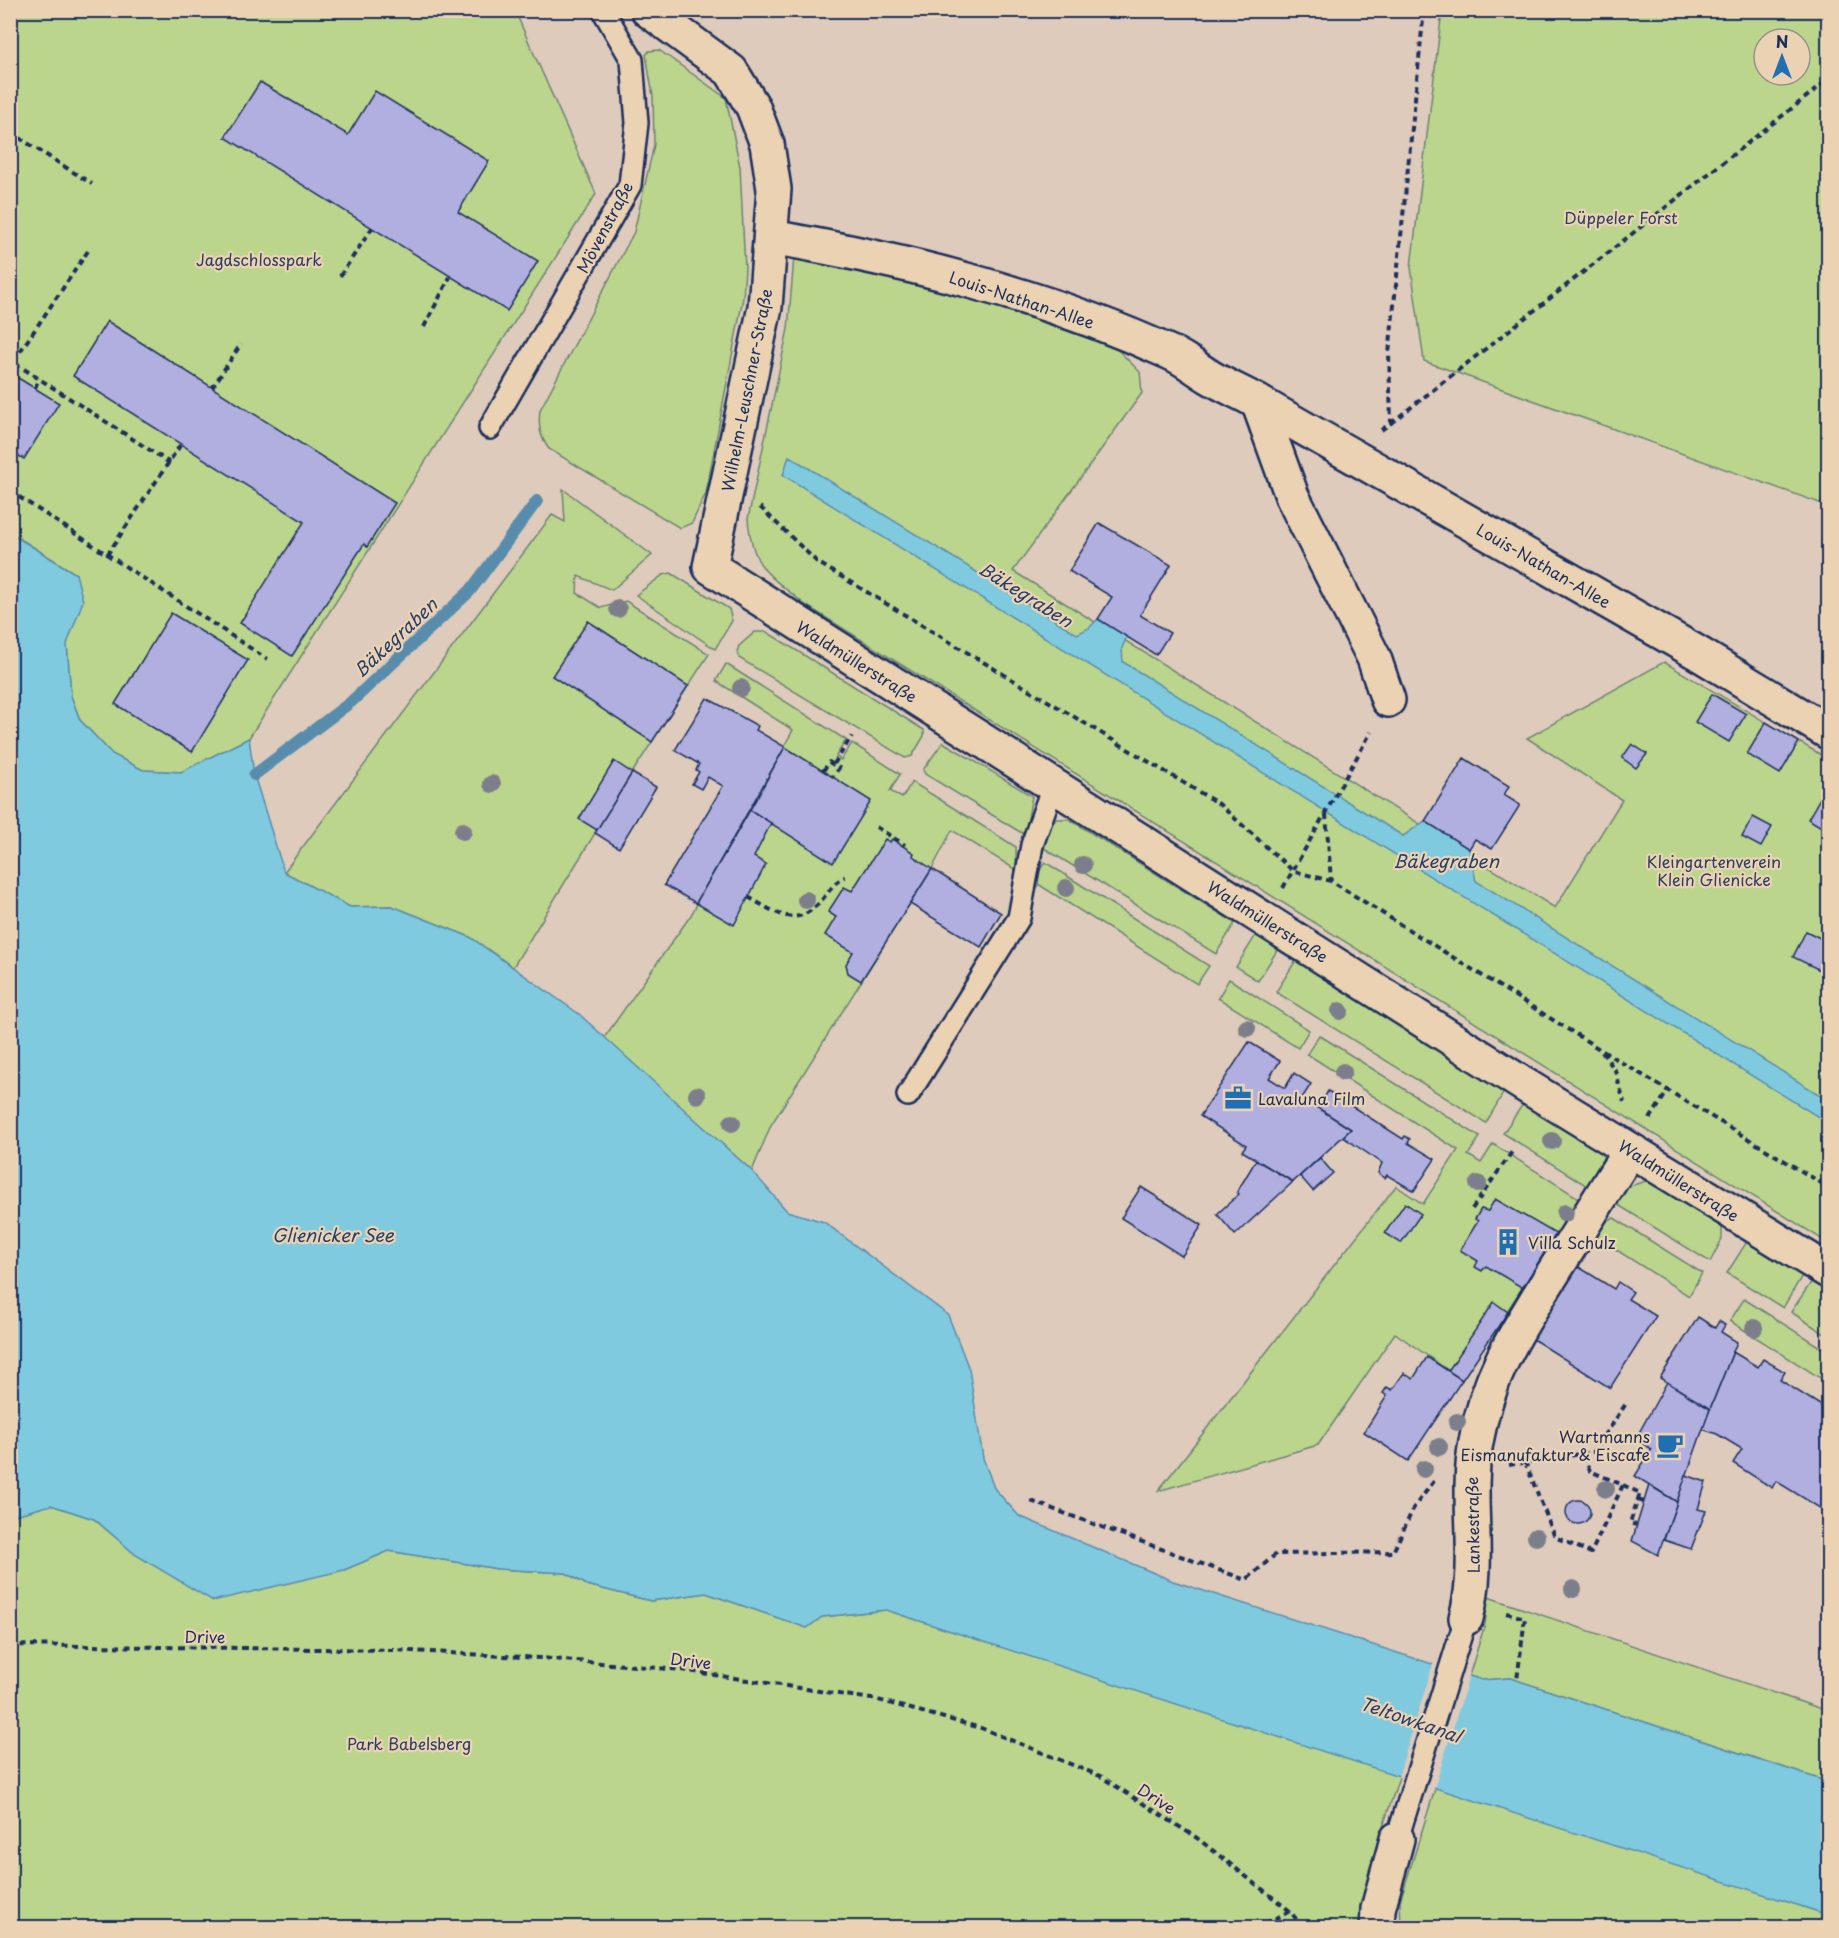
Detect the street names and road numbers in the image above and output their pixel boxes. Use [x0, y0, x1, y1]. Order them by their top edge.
street label: Mövenstraße [570, 177, 638, 277]
street label: Louis-Nathan-Allee [946, 264, 1098, 334]
street label: Wilhelm-Leuschner-Straße [715, 287, 777, 493]
street label: Louis-Nathan-Allee [1472, 517, 1616, 613]
street label: Waldmüllerstraße [792, 614, 922, 708]
street label: Waldmüllerstraße [1203, 874, 1333, 968]
street label: Waldmüllerstraße [1614, 1133, 1744, 1227]
street label: Lankestraße [1459, 1476, 1485, 1574]
street label: Drive [184, 1624, 226, 1648]
street label: Drive [669, 1646, 713, 1674]
street label: Drive [1133, 1777, 1181, 1819]

